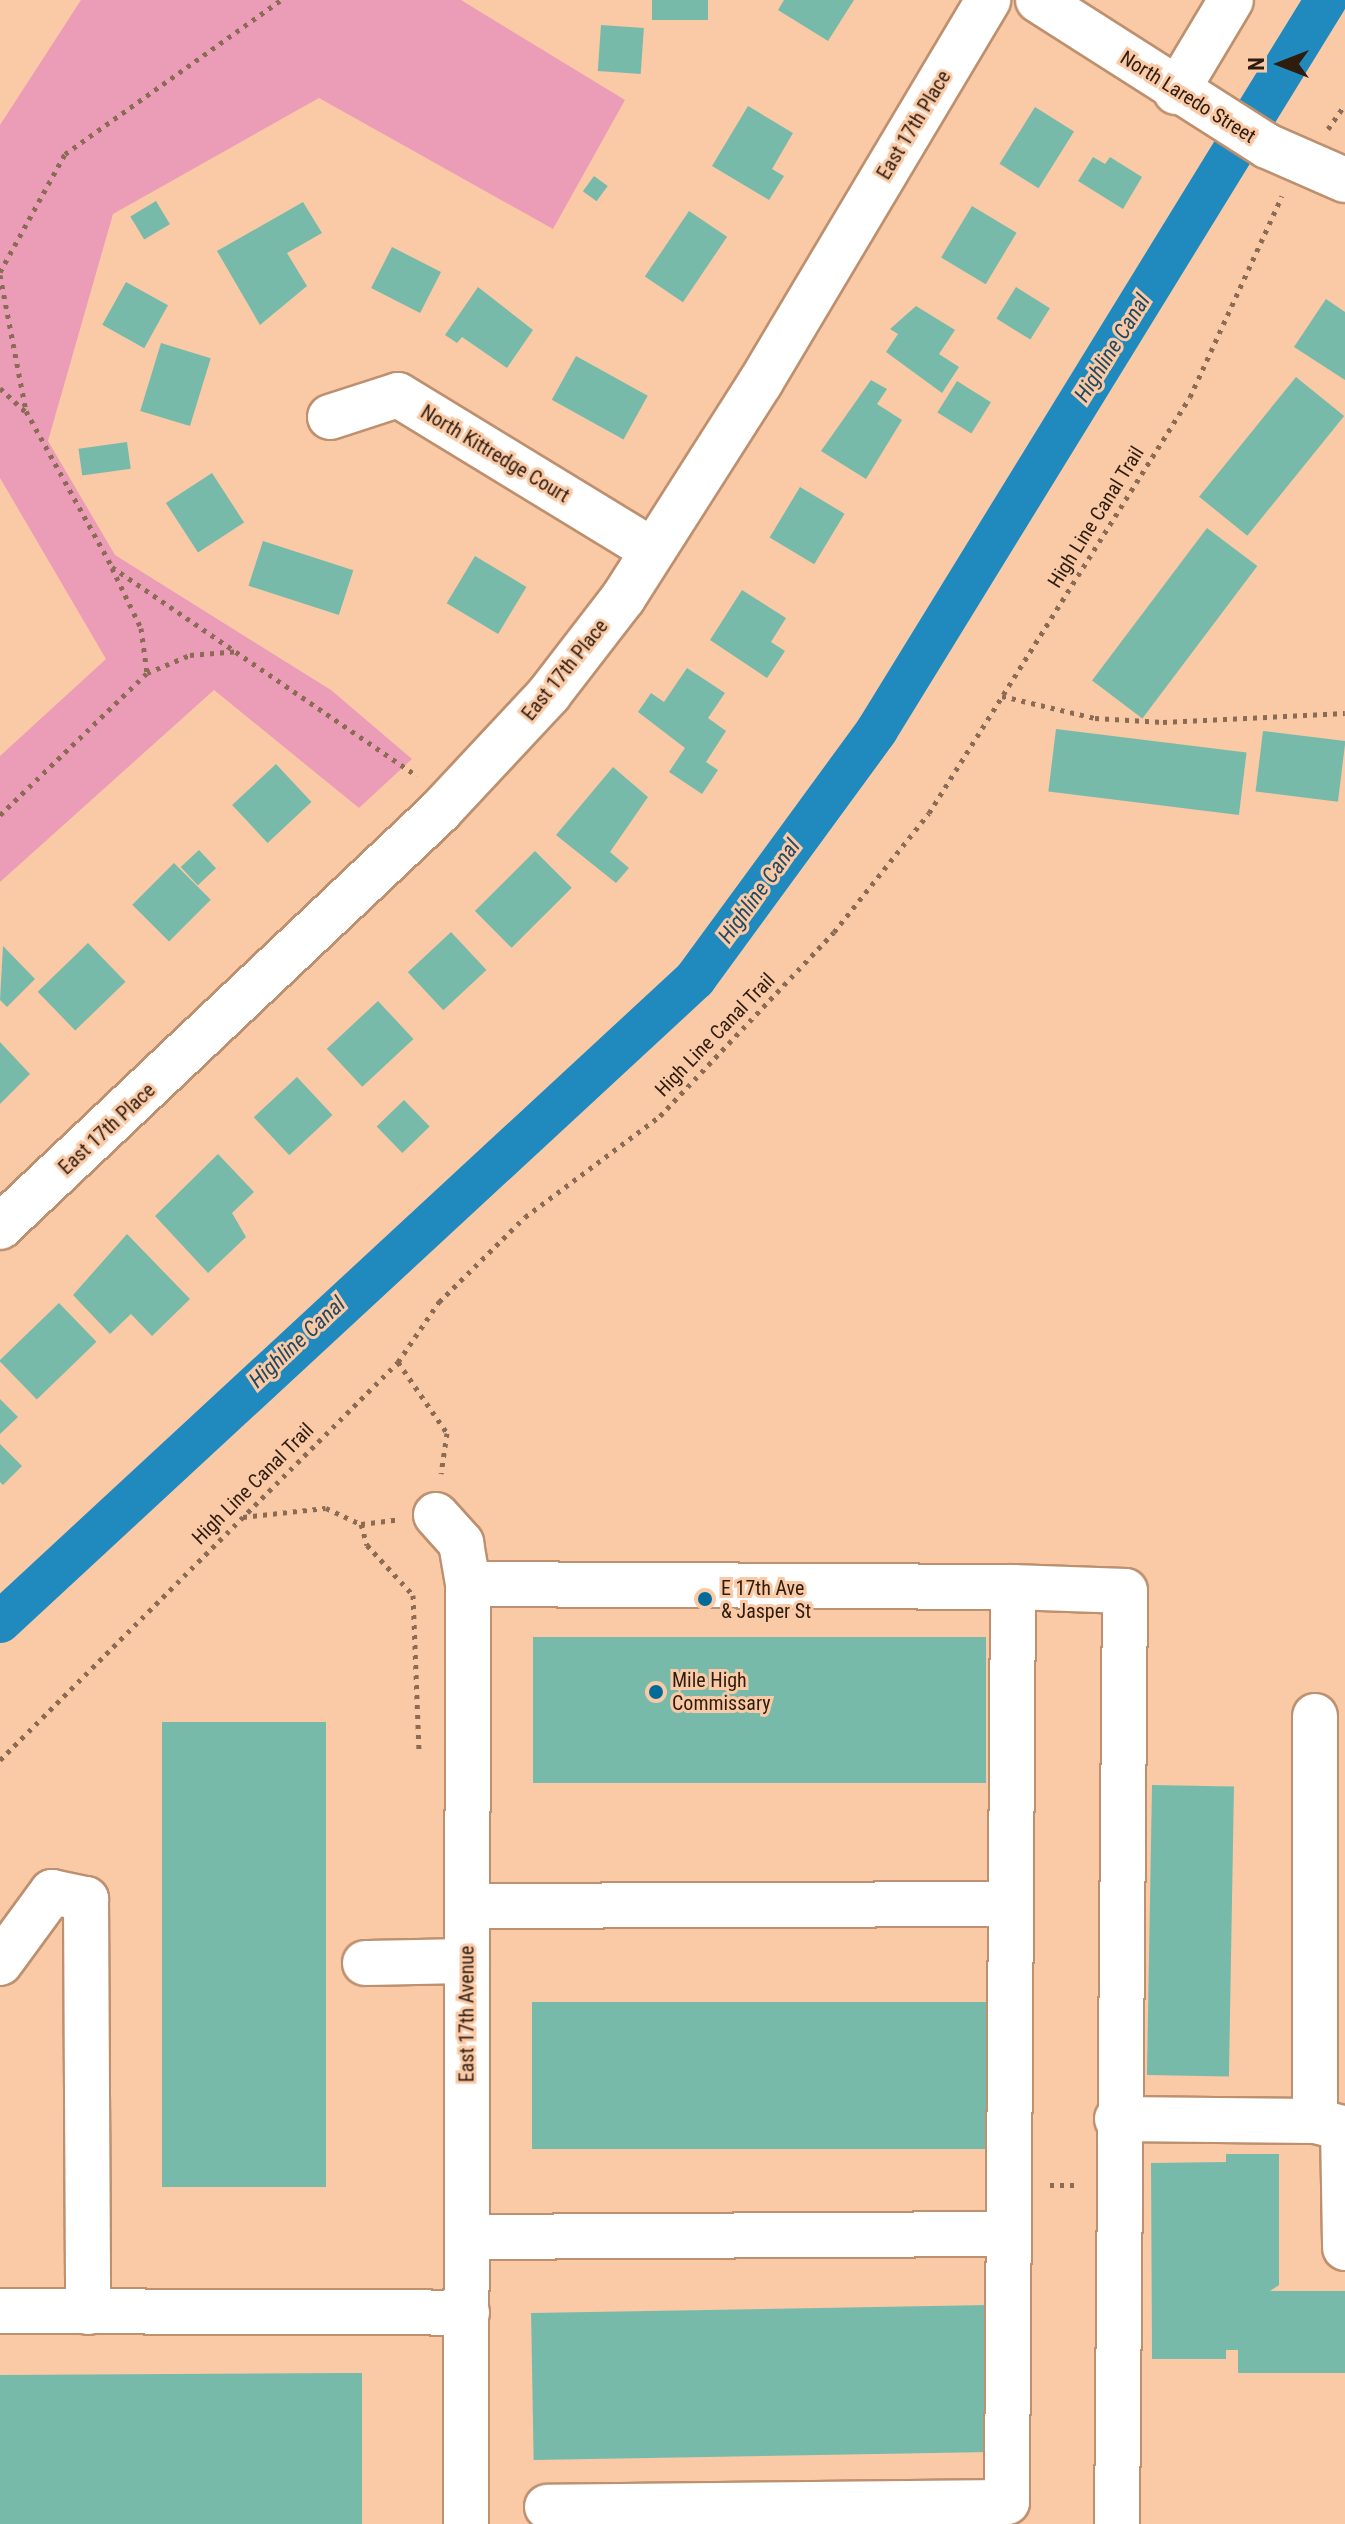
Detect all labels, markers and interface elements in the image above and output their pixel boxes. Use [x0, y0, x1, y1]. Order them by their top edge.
north arrow [1241, 24, 1321, 104]
street label: North Laredo Street [1116, 46, 1260, 148]
street label: East 17th Place [872, 66, 956, 184]
water label: Highline Canal [1069, 289, 1155, 407]
street label: North Kittredge Court [416, 400, 574, 508]
street label: High Line Canal Trail [1043, 442, 1149, 592]
street label: East 17th Place [517, 615, 613, 725]
water label: Highline Canal [713, 834, 805, 948]
street label: High Line Canal Trail [650, 968, 780, 1102]
street label: East 17th Place [54, 1078, 160, 1180]
water label: Highline Canal [243, 1291, 351, 1393]
street label: High Line Canal Trail [187, 1418, 319, 1550]
place label: E 17th Ave & Jasper St [721, 1576, 811, 1623]
marker: E 17th Ave & Jasper St [696, 1590, 714, 1608]
place label: Mile High Commissary [672, 1668, 771, 1715]
marker: Mile High Commissary [647, 1683, 665, 1701]
street label: East 17th Avenue [455, 1946, 479, 2082]

